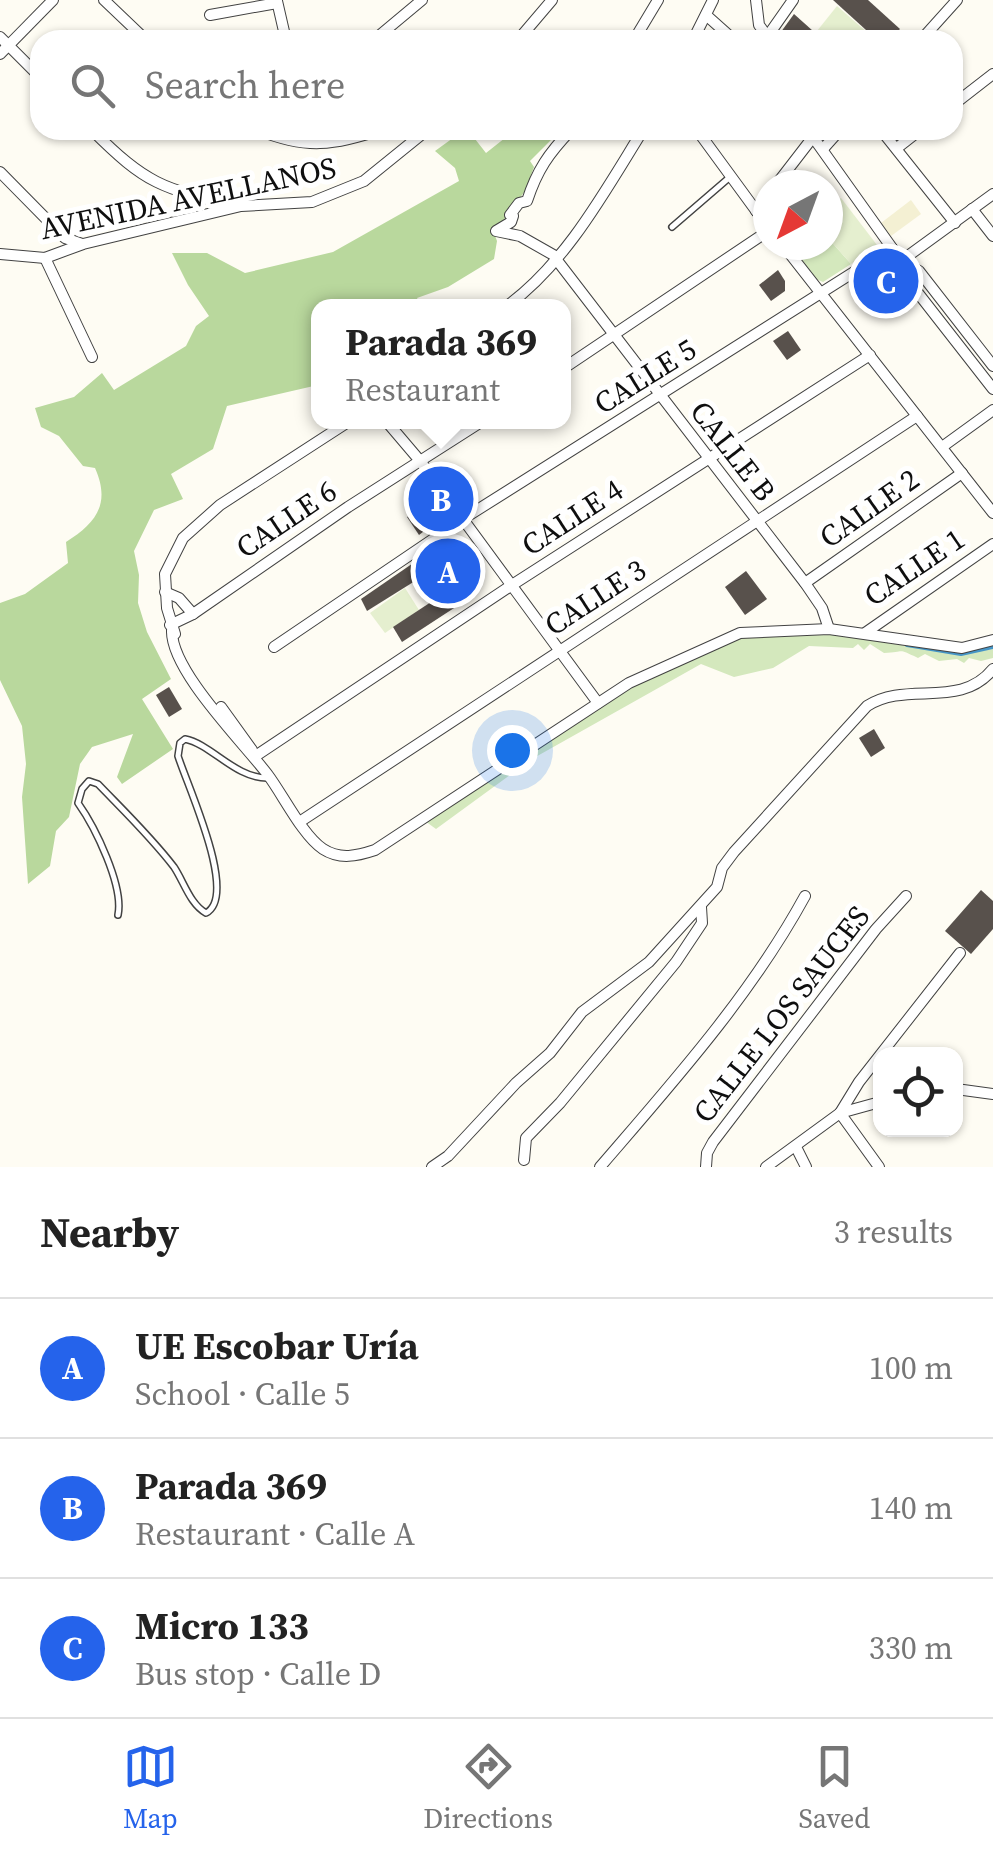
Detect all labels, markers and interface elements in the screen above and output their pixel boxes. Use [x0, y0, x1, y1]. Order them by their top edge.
search box [30, 30, 963, 140]
icon: search [65, 58, 120, 113]
text: Search here [145, 59, 345, 111]
street label: AVENIDA AVELLANOS [36, 147, 340, 249]
north arrow [753, 170, 843, 260]
pin: C [854, 244, 918, 318]
popup [311, 299, 571, 429]
text: Parada 369 [345, 316, 537, 368]
street label: CALLE 5 [586, 329, 704, 423]
text: Restaurant [345, 368, 500, 412]
street label: CALLE B [681, 392, 785, 510]
street label: CALLE 2 [811, 459, 927, 557]
pin: B [408, 462, 474, 536]
street label: CALLE 4 [513, 469, 631, 565]
street label: CALLE 6 [228, 470, 344, 568]
street label: CALLE 1 [856, 518, 972, 616]
pin: A [416, 534, 480, 608]
street label: CALLE 3 [536, 549, 654, 645]
your location [487, 725, 538, 776]
street label: CALLE LOS SAUCES [683, 897, 879, 1131]
map controls [873, 1047, 963, 1137]
button: locate [873, 1047, 963, 1137]
text: Nearby [40, 1203, 179, 1261]
text: 3 results [834, 1210, 953, 1254]
text: UE Escobar Uría [135, 1320, 419, 1372]
text: A [62, 1346, 83, 1390]
text: 100 m [869, 1346, 953, 1390]
text: School · Calle 5 [135, 1372, 350, 1416]
text: Parada 369 [135, 1460, 327, 1512]
text: B [62, 1486, 83, 1530]
text: 140 m [869, 1486, 953, 1530]
text: Restaurant · Calle A [135, 1512, 415, 1556]
text: Micro 133 [135, 1600, 309, 1652]
text: C [63, 1626, 82, 1670]
text: 330 m [869, 1626, 953, 1670]
text: Bus stop · Calle D [135, 1652, 381, 1696]
tab: Map [123, 1739, 178, 1837]
tab: Directions [423, 1739, 553, 1837]
tab: Saved [798, 1739, 870, 1837]

